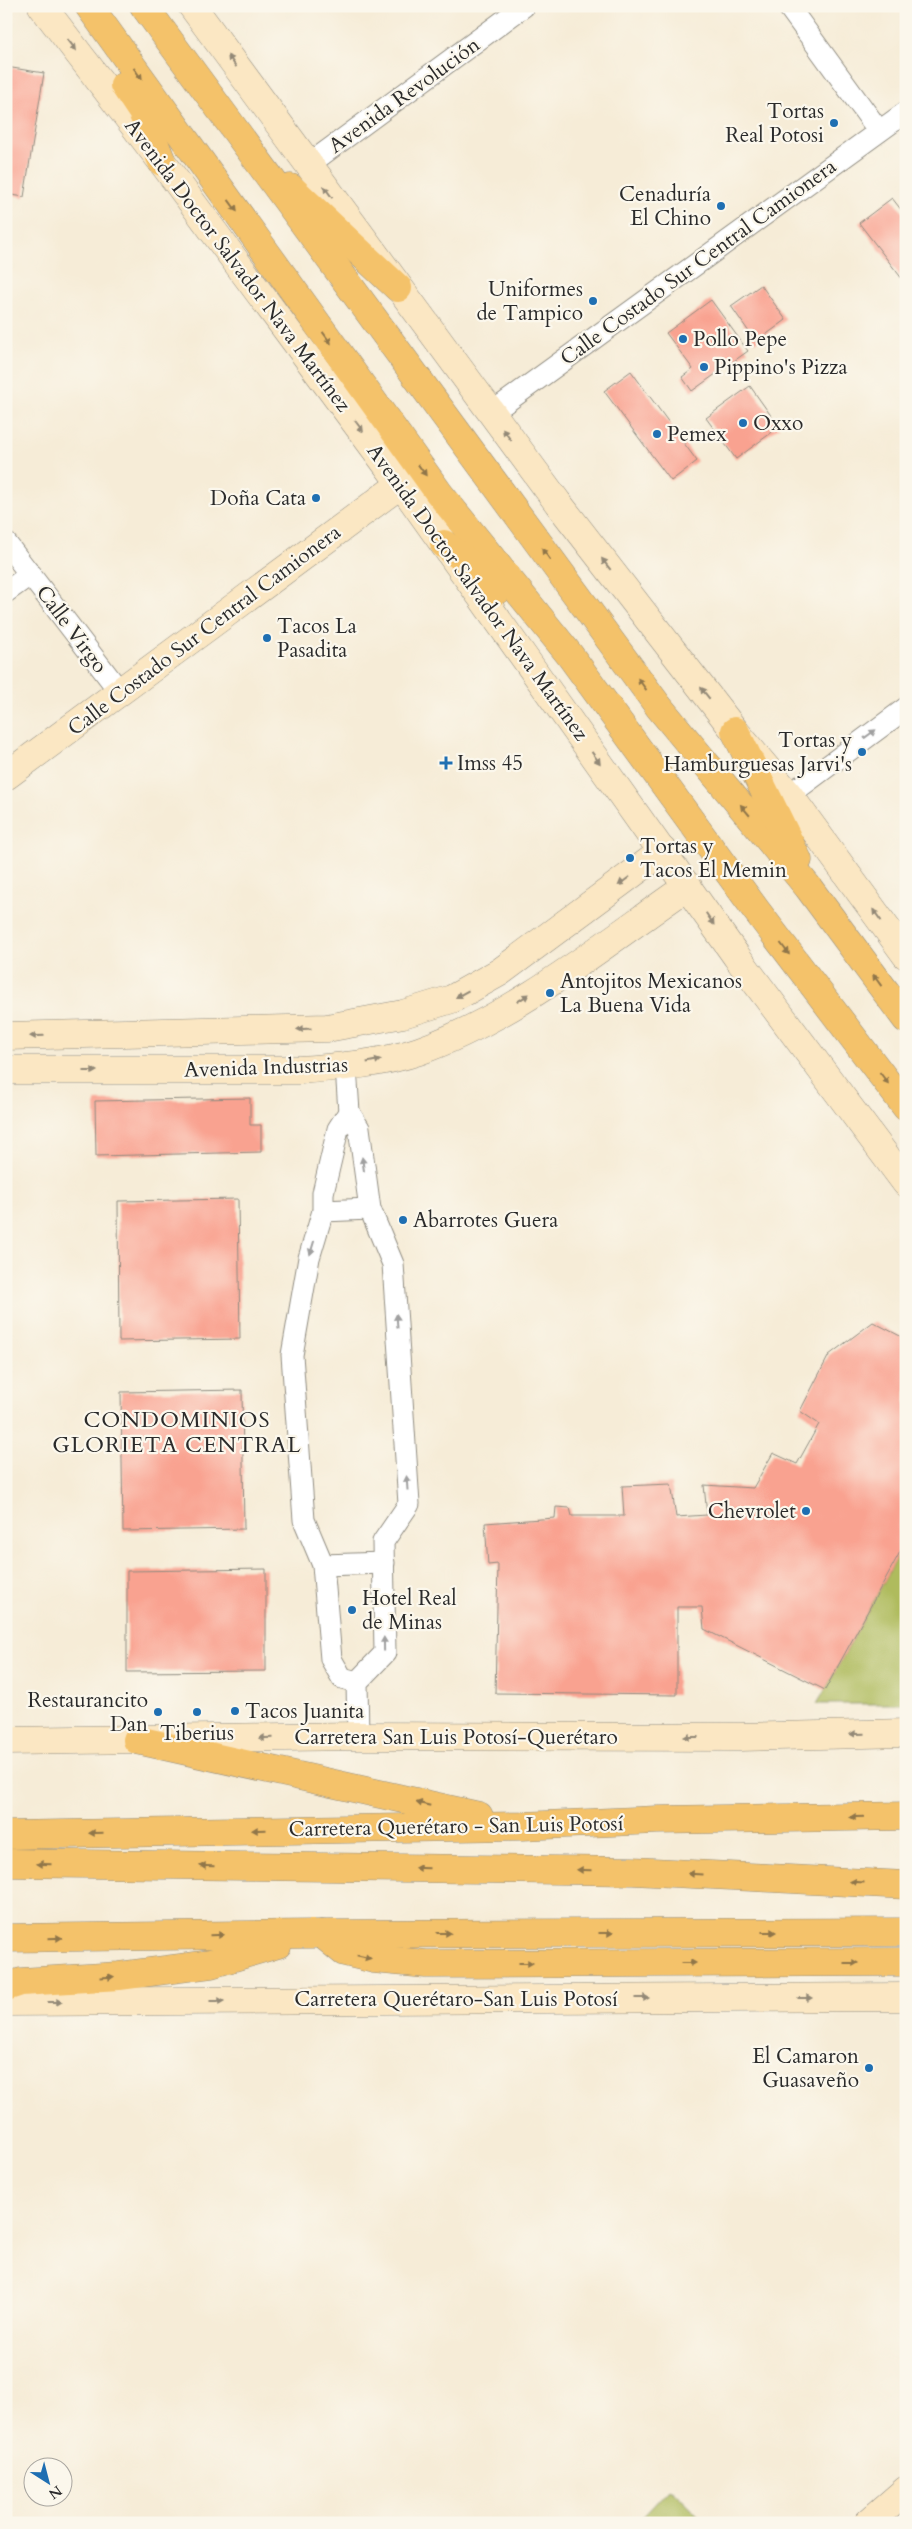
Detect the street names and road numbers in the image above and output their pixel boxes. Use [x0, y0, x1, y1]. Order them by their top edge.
street label: Avenida Revolución [323, 31, 486, 160]
street label: Avenida Doctor Salvador Nava Martínez [117, 112, 358, 419]
street label: Calle Costado Sur Central Camionera [554, 152, 842, 373]
street label: Avenida Doctor Salvador Nava Martínez [360, 438, 596, 747]
street label: Calle Costado Sur Central Camionera [62, 518, 347, 743]
street label: Calle Virgo [29, 579, 114, 679]
street label: Avenida Industrias [184, 1050, 348, 1085]
street label: Carretera San Luis Potosí-Querétaro [294, 1723, 618, 1752]
street label: Carretera Querétaro - San Luis Potosí [288, 1809, 624, 1844]
street label: Carretera Querétaro-San Luis Potosí [294, 1985, 618, 2014]

